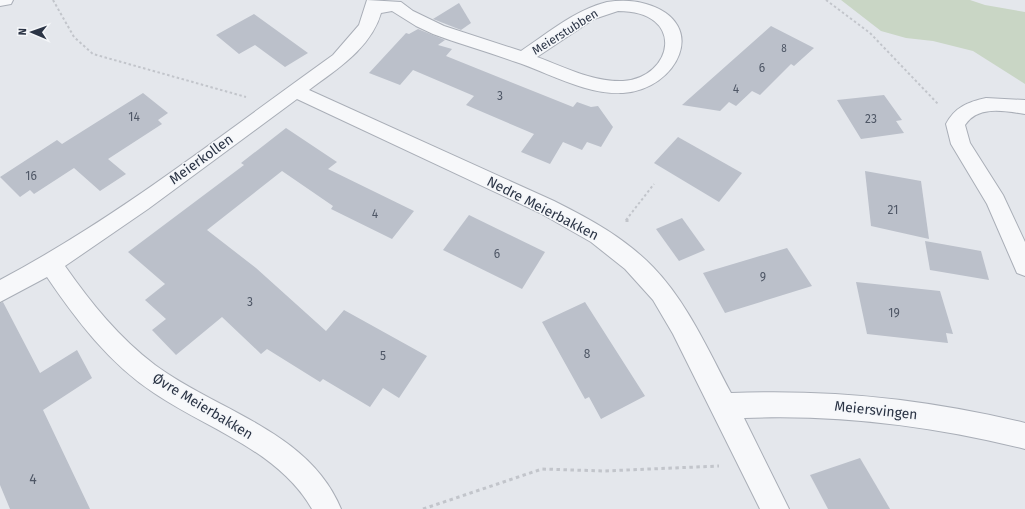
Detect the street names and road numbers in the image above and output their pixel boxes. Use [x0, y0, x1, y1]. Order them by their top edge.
street label: Meierstubben [529, 6, 601, 58]
street label: Meierkollen [166, 131, 237, 188]
street label: Nedre Meierbakken [484, 173, 602, 244]
street label: Øvre Meierbakken [149, 370, 256, 443]
street label: Meiersvingen [834, 398, 918, 423]

